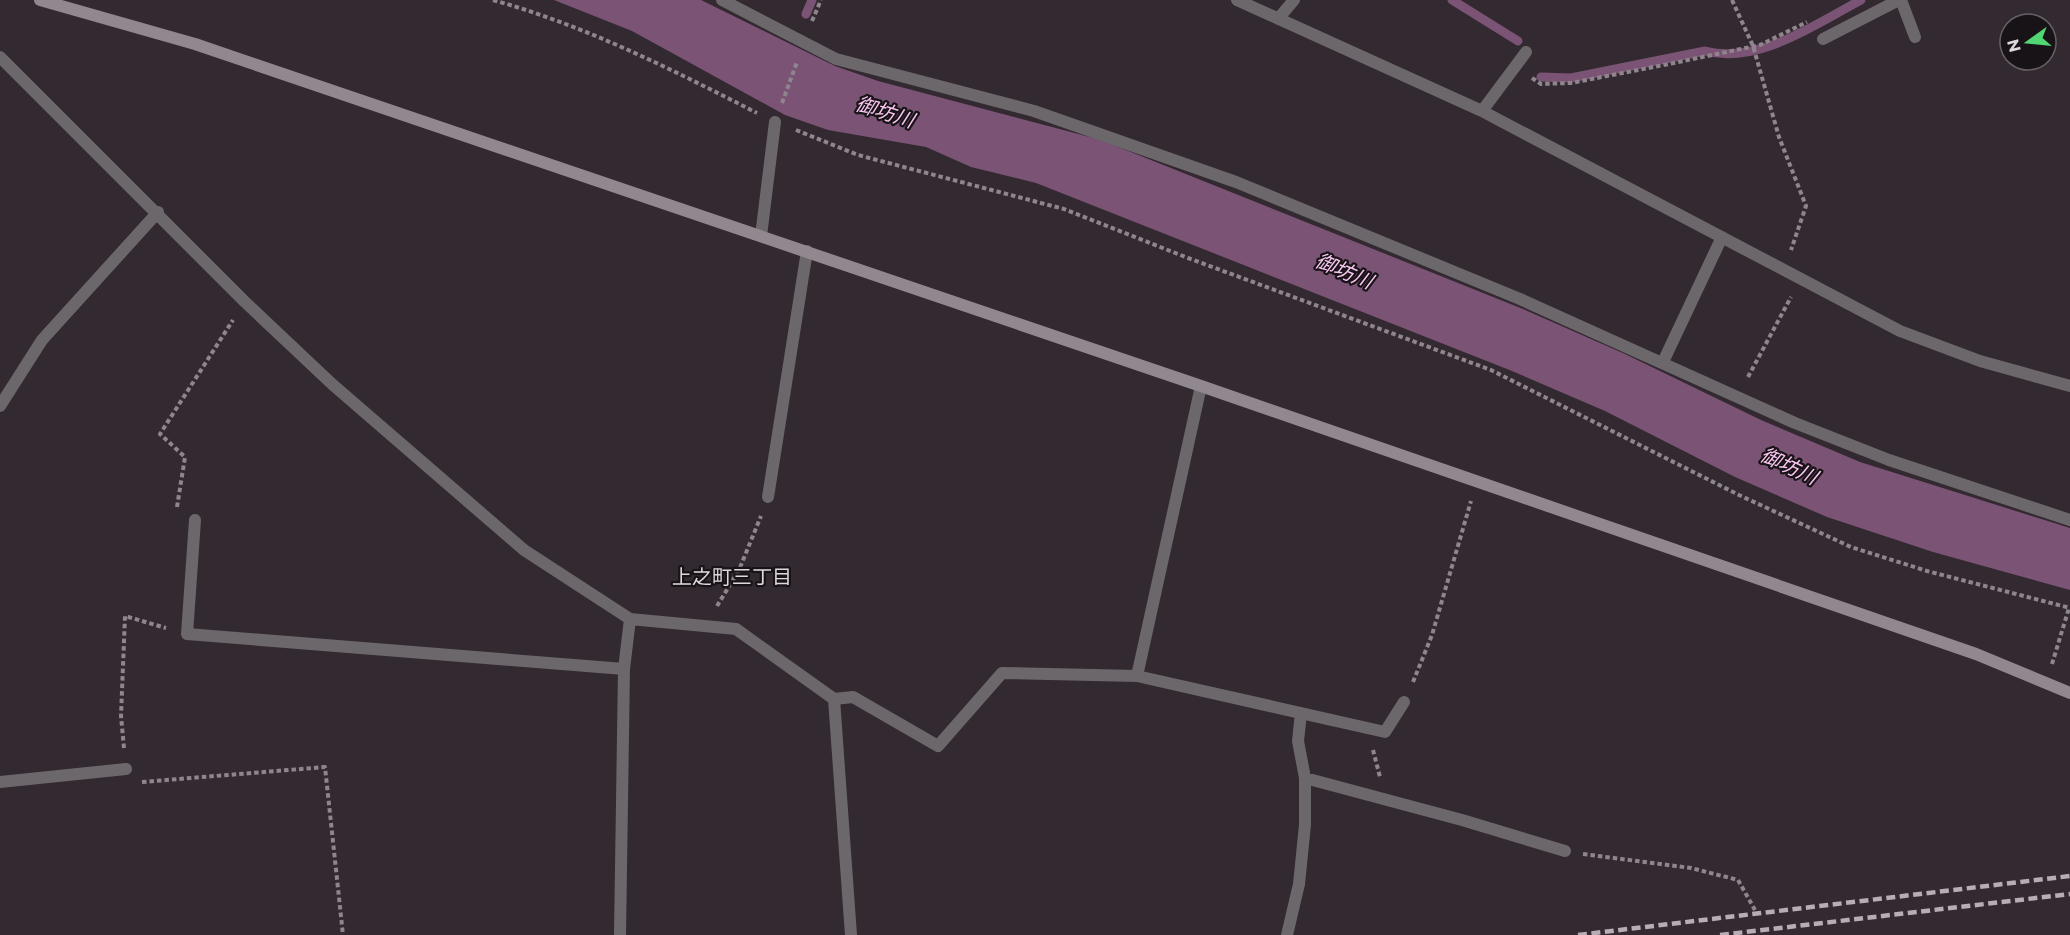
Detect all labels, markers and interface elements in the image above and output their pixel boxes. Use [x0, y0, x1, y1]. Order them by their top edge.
north arrow [1998, 12, 2058, 72]
text: N [2003, 37, 2025, 54]
water label: 御坊川 [853, 91, 919, 133]
water label: 御坊川 [1312, 248, 1378, 295]
water label: 御坊川 [1757, 442, 1823, 490]
district label: 上之町三丁目 [672, 565, 792, 589]

